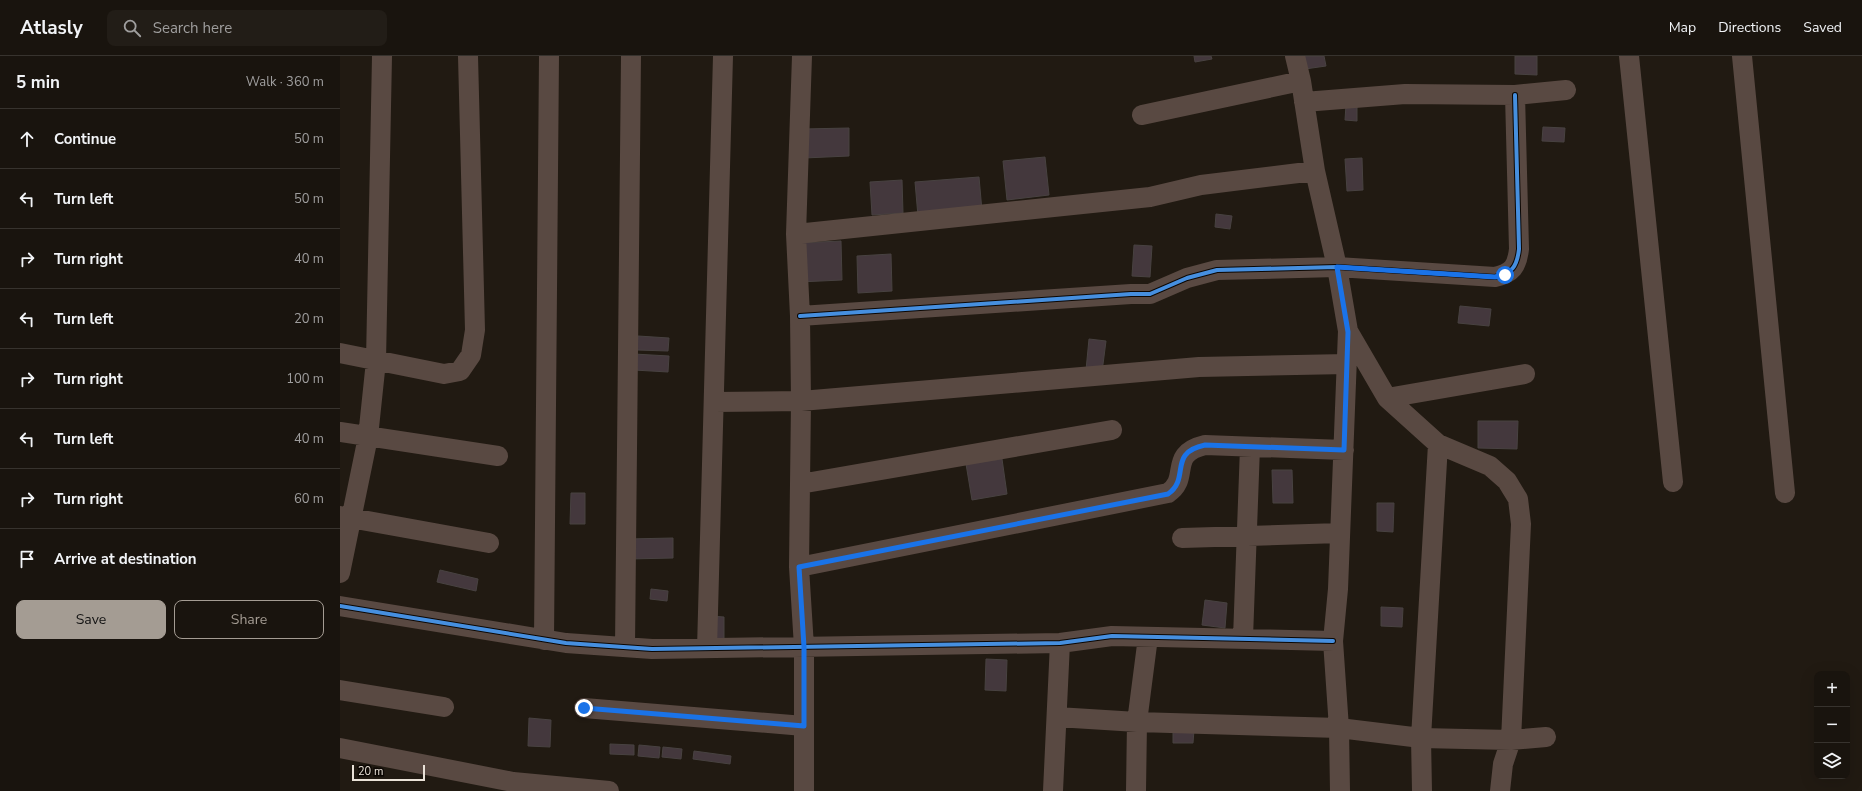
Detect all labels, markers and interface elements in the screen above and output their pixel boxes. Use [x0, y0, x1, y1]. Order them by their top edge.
search box [107, 10, 387, 46]
text: Atlasly [20, 15, 83, 41]
icon: search [121, 17, 143, 39]
text: Search here [153, 18, 232, 38]
text: Map [1669, 18, 1696, 37]
text: Directions [1718, 18, 1781, 37]
text: Saved [1803, 18, 1842, 37]
text: 5 min [16, 71, 60, 94]
text: Walk · 360 m [246, 73, 324, 91]
icon: ahead [16, 128, 38, 150]
text: Continue [54, 129, 116, 149]
text: 50 m [294, 130, 324, 148]
icon: left [16, 188, 38, 210]
text: Turn left [54, 189, 113, 209]
text: 50 m [294, 190, 324, 208]
icon: right [16, 248, 38, 270]
text: Turn right [54, 249, 123, 269]
text: 40 m [294, 250, 324, 268]
route start [1496, 266, 1514, 284]
icon: left [16, 308, 38, 330]
text: Turn left [54, 309, 113, 329]
text: 20 m [294, 310, 324, 328]
icon: right [16, 368, 38, 390]
text: Turn right [54, 369, 123, 389]
text: 100 m [286, 370, 324, 388]
icon: left [16, 428, 38, 450]
text: Turn left [54, 429, 113, 449]
text: 40 m [294, 430, 324, 448]
icon: right [16, 488, 38, 510]
text: Turn right [54, 489, 123, 509]
text: 60 m [294, 490, 324, 508]
icon: arrive [16, 548, 38, 570]
text: Arrive at destination [54, 549, 197, 569]
button: Save [16, 600, 166, 639]
button: Share [174, 600, 324, 639]
map controls [1814, 671, 1850, 779]
button: + [1814, 671, 1850, 707]
route end [575, 699, 593, 717]
button: − [1814, 707, 1850, 743]
button: layers [1814, 743, 1850, 779]
scale bar [352, 763, 425, 782]
text: 20 m [358, 764, 383, 779]

